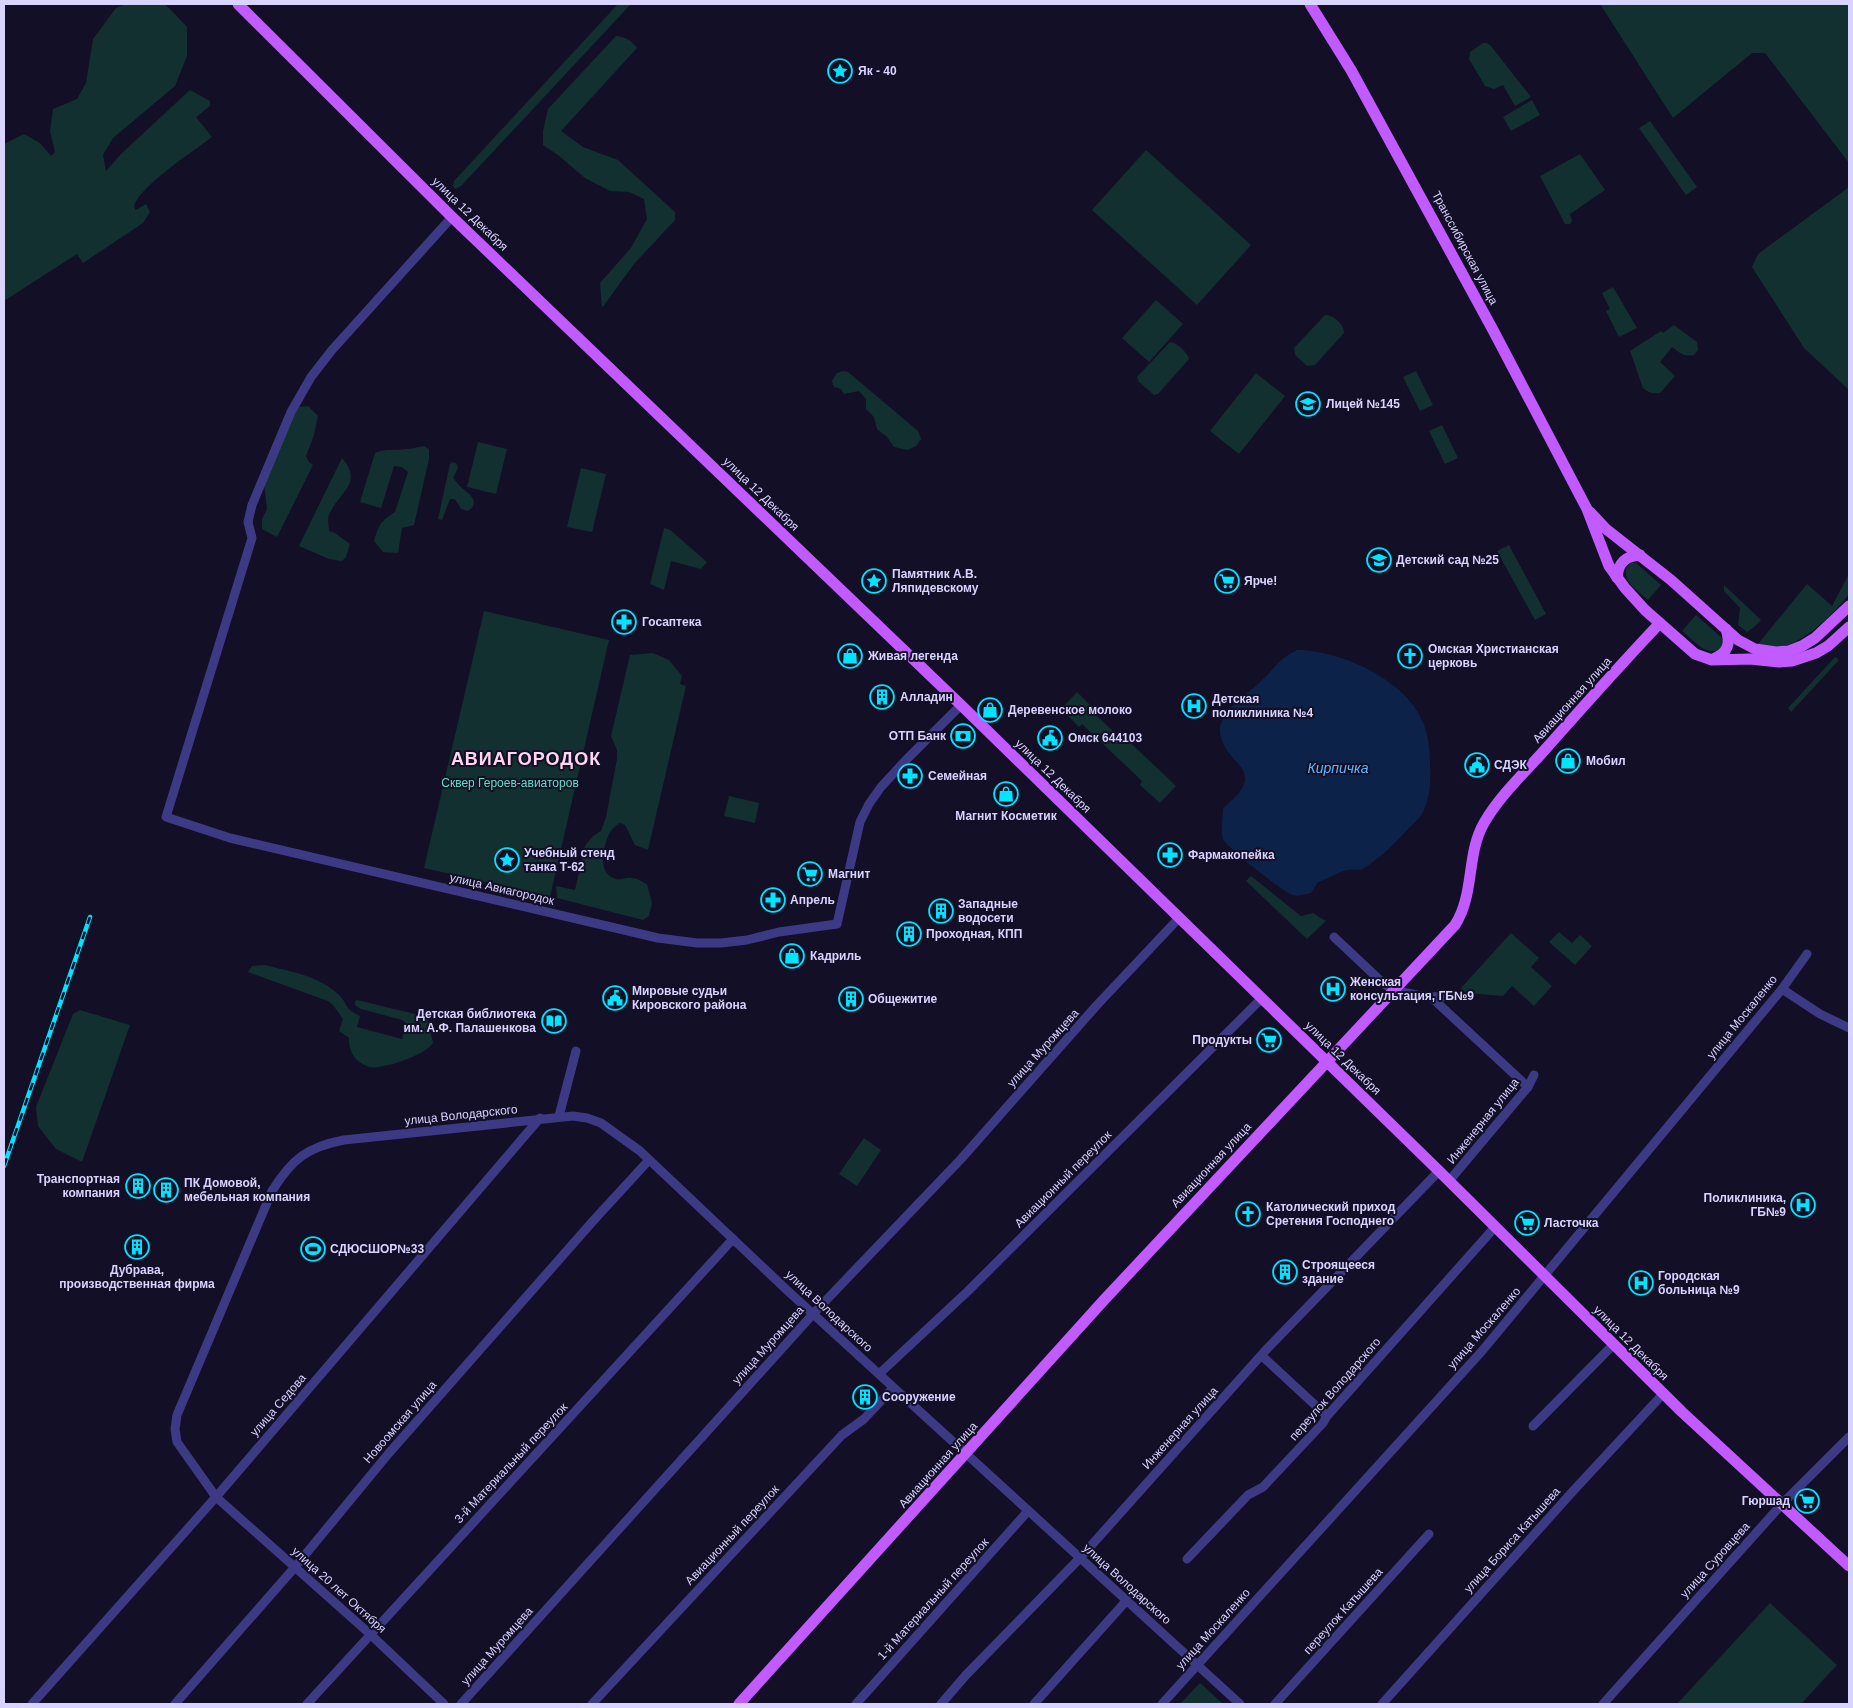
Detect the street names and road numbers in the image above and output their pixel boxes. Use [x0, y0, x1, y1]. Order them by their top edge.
street label: улица 12 Декабря [429, 174, 511, 254]
street label: Транссибирская улица [1429, 189, 1501, 307]
street label: улица 12 Декабря [720, 454, 802, 534]
street label: Авиационная улица [1530, 654, 1614, 746]
street label: улица 12 Декабря [1012, 736, 1094, 816]
street label: улица Авиагородок [448, 870, 556, 908]
street label: улица Москаленко [1704, 972, 1780, 1062]
street label: улица Муромцева [1004, 1006, 1082, 1090]
street label: улица 12 Декабря [1302, 1018, 1384, 1098]
street label: Инженерная улица [1444, 1075, 1522, 1167]
street label: улица Володарского [404, 1102, 518, 1128]
street label: Авиационная улица [1168, 1119, 1254, 1210]
street label: Авиационный переулок [1012, 1127, 1115, 1230]
street label: улица Володарского [783, 1267, 876, 1355]
street label: улица Москаленко [1445, 1284, 1524, 1372]
street label: улица Муромцева [729, 1303, 807, 1387]
street label: улица 12 Декабря [1591, 1303, 1671, 1383]
street label: переулок Володарского [1287, 1334, 1384, 1443]
street label: улица Седова [247, 1371, 309, 1439]
street label: Новоомская улица [361, 1378, 440, 1466]
street label: Инженерная улица [1139, 1384, 1221, 1472]
street label: 3-й Материальный переулок [452, 1400, 571, 1526]
street label: Авиационная улица [896, 1419, 980, 1511]
street label: Авиационный переулок [682, 1482, 782, 1588]
street label: улица Бориса Катышева [1461, 1484, 1563, 1596]
street label: улица Суровцева [1677, 1519, 1753, 1601]
street label: 1-й Материальный переулок [875, 1535, 992, 1663]
street label: улица Володарского [1080, 1541, 1174, 1627]
street label: улица 20 лет Октября [289, 1544, 389, 1636]
street label: переулок Катышева [1301, 1565, 1386, 1657]
street label: улица Москаленко [1173, 1586, 1253, 1672]
street label: улица Муромцева [458, 1604, 536, 1688]

